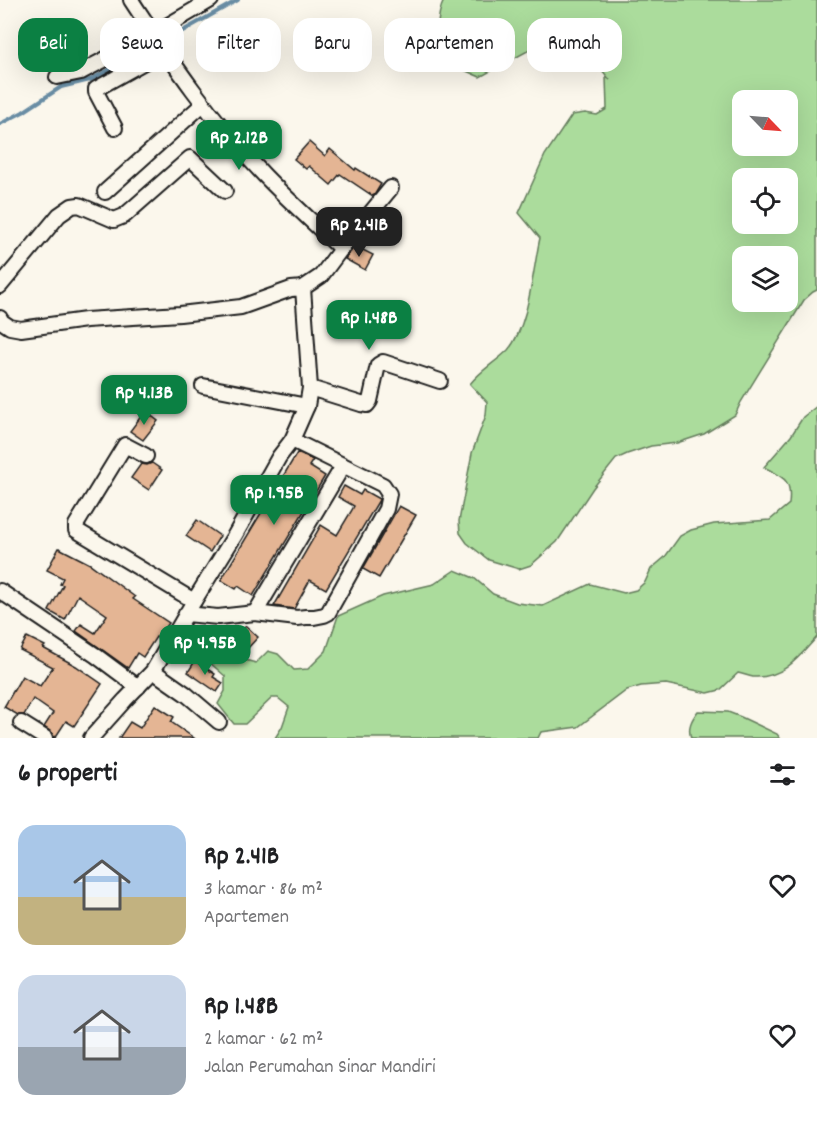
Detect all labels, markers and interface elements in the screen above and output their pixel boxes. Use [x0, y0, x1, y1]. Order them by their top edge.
chip: Beli [18, 18, 88, 72]
chip: Sewa [100, 18, 184, 72]
chip: Filter [196, 18, 281, 72]
chip: Baru [293, 18, 372, 72]
chip: Apartemen [384, 18, 515, 72]
chip: Rumah [527, 18, 622, 72]
north arrow [732, 90, 798, 156]
map controls [732, 90, 798, 312]
pin: Rp 2.12B [177, 120, 301, 171]
text: Rp 2.12B [210, 125, 268, 153]
button: locate [732, 168, 798, 234]
pin: Rp 2.41B [297, 207, 421, 258]
text: Rp 2.41B [330, 212, 388, 240]
button: layers [732, 246, 798, 312]
pin: Rp 1.48B [307, 300, 431, 351]
text: Rp 1.48B [340, 305, 398, 333]
pin: Rp 4.13B [82, 375, 206, 426]
text: Rp 4.13B [115, 380, 173, 408]
pin: Rp 1.95B [212, 475, 336, 526]
text: Rp 1.95B [244, 480, 304, 508]
pin: Rp 4.95B [143, 625, 267, 676]
text: Rp 4.95B [173, 630, 237, 658]
text: 6 properti [18, 756, 117, 793]
icon: filters [766, 758, 799, 791]
text: Rp 2.41B [204, 839, 279, 876]
icon: home [66, 849, 138, 921]
icon: heart [766, 869, 799, 902]
text: 3 kamar · 86 m² [204, 876, 323, 904]
text: Apartemen [204, 904, 289, 932]
text: Rp 1.48B [204, 989, 278, 1026]
icon: home [66, 999, 138, 1071]
icon: heart [766, 1019, 799, 1052]
text: 2 kamar · 62 m² [204, 1026, 323, 1054]
text: Jalan Perumahan Sinar Mandiri [204, 1054, 436, 1082]

